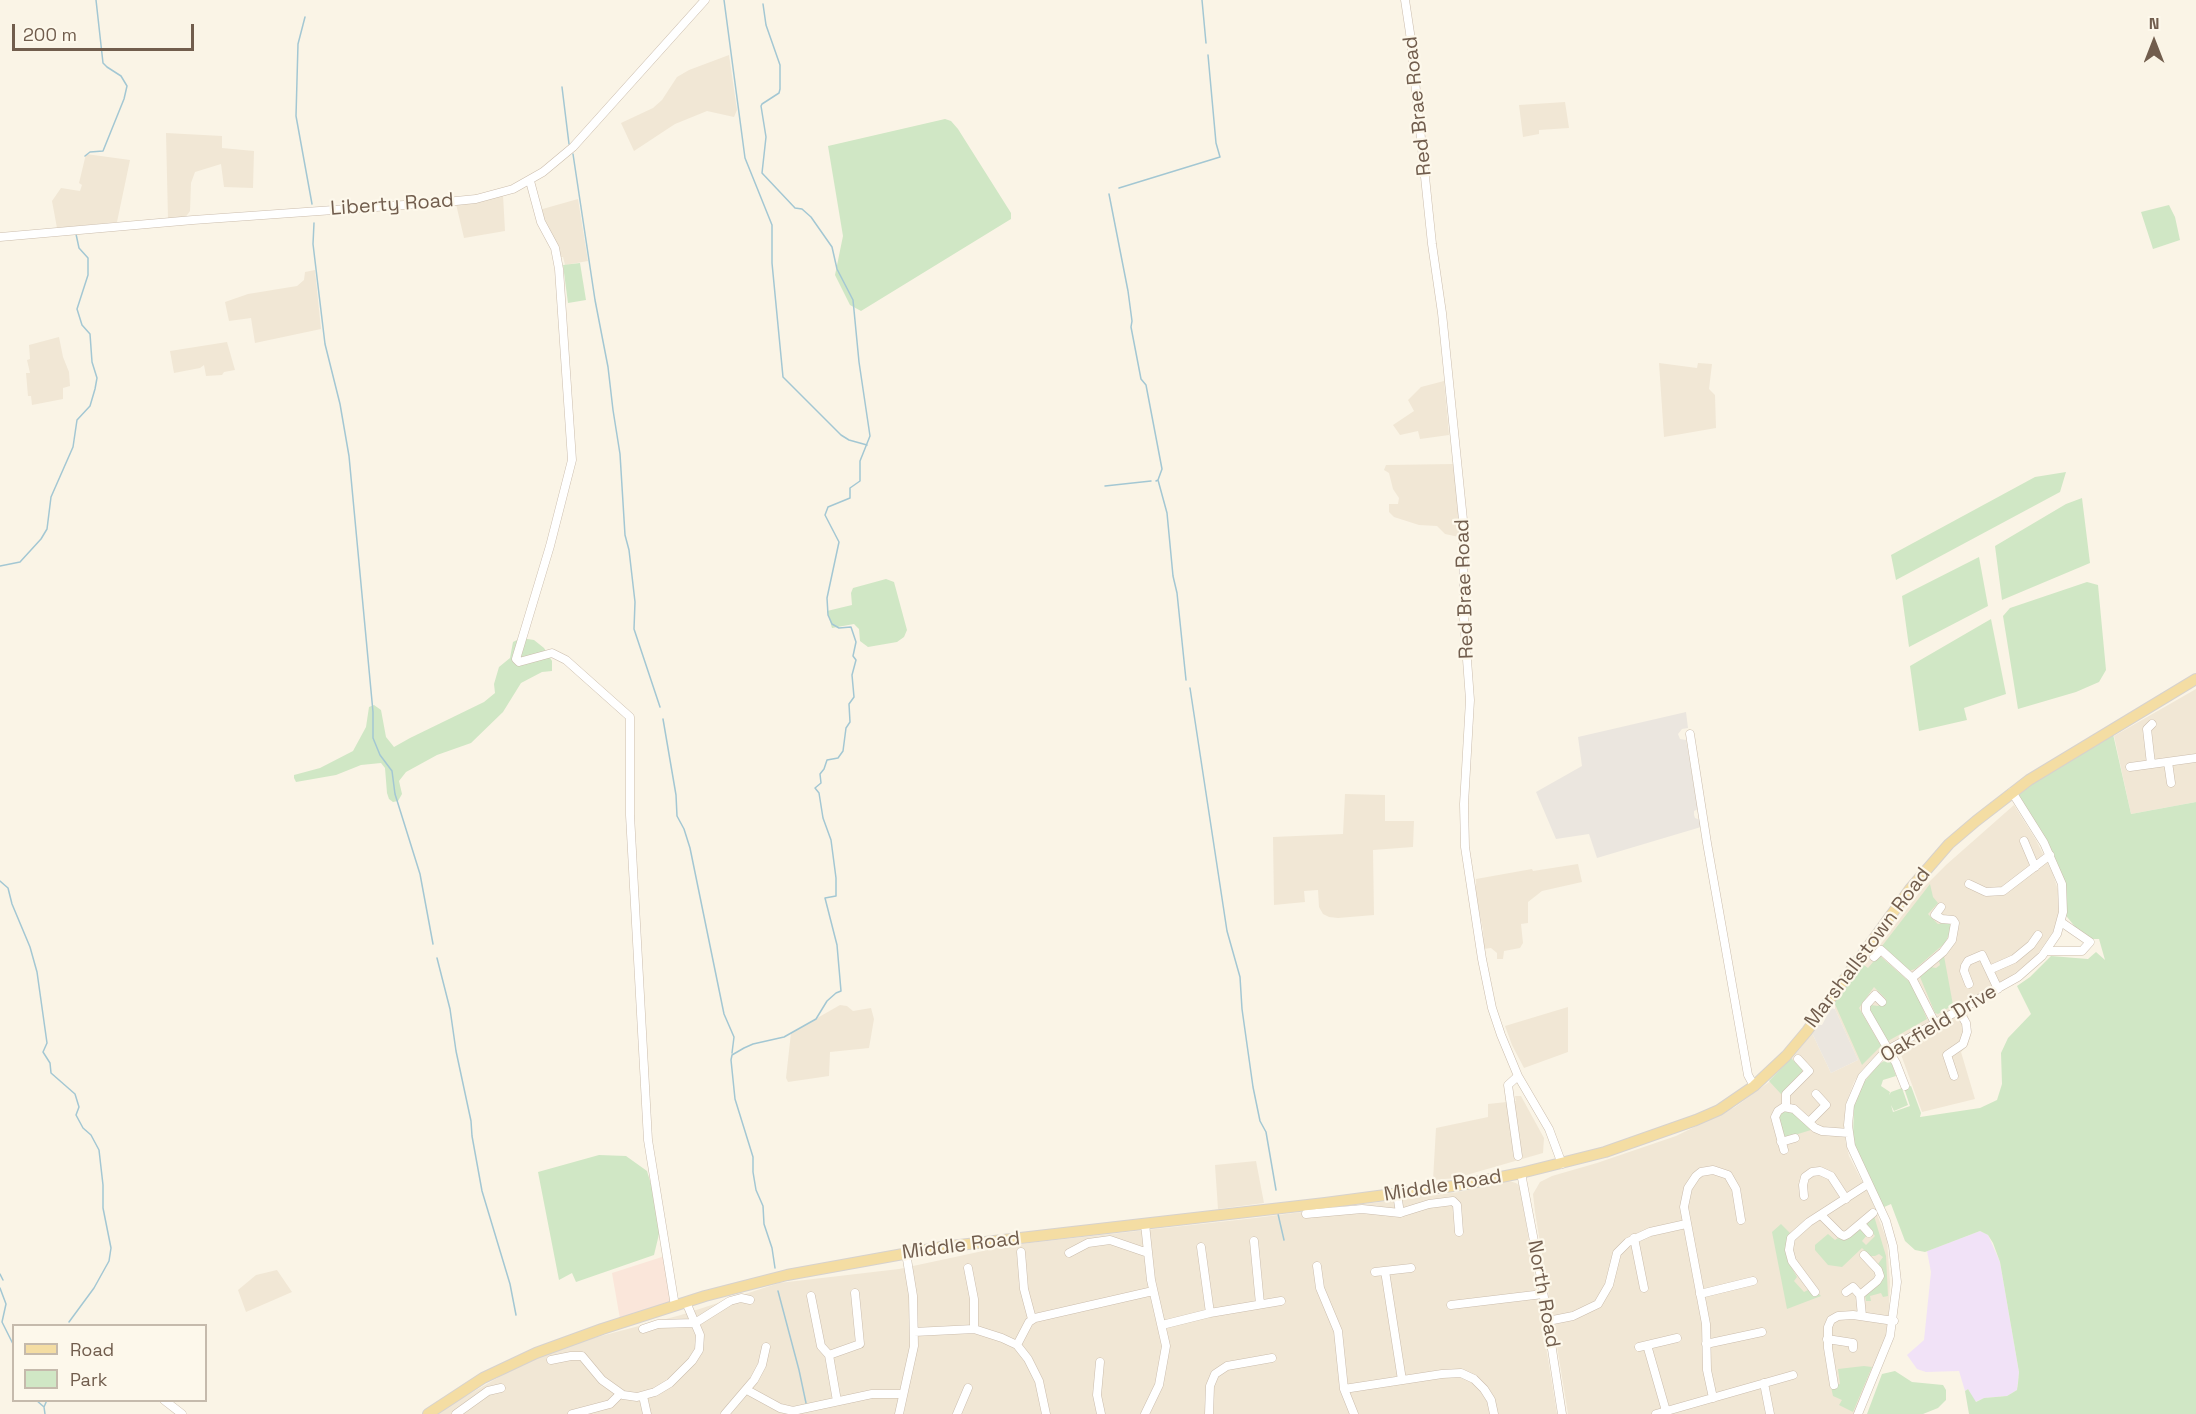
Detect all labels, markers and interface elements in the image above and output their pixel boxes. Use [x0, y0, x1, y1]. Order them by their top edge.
scale bar [15, 12, 196, 50]
north arrow [2124, 12, 2184, 72]
text: N [2149, 13, 2159, 34]
text: 200 m [23, 23, 77, 46]
street label: Red Brae Road [1399, 35, 1437, 177]
street label: Liberty Road [329, 189, 455, 221]
street label: Red Brae Road [1451, 519, 1479, 659]
street label: Marshallstown Road [1800, 863, 1936, 1033]
street label: Oakfield Drive [1876, 980, 2002, 1068]
street label: Middle Road [1382, 1165, 1504, 1207]
street label: Middle Road [901, 1227, 1021, 1265]
street label: North Road [1522, 1238, 1564, 1350]
legend [12, 1324, 207, 1402]
text: Road [70, 1338, 114, 1361]
text: Park [70, 1368, 107, 1391]

